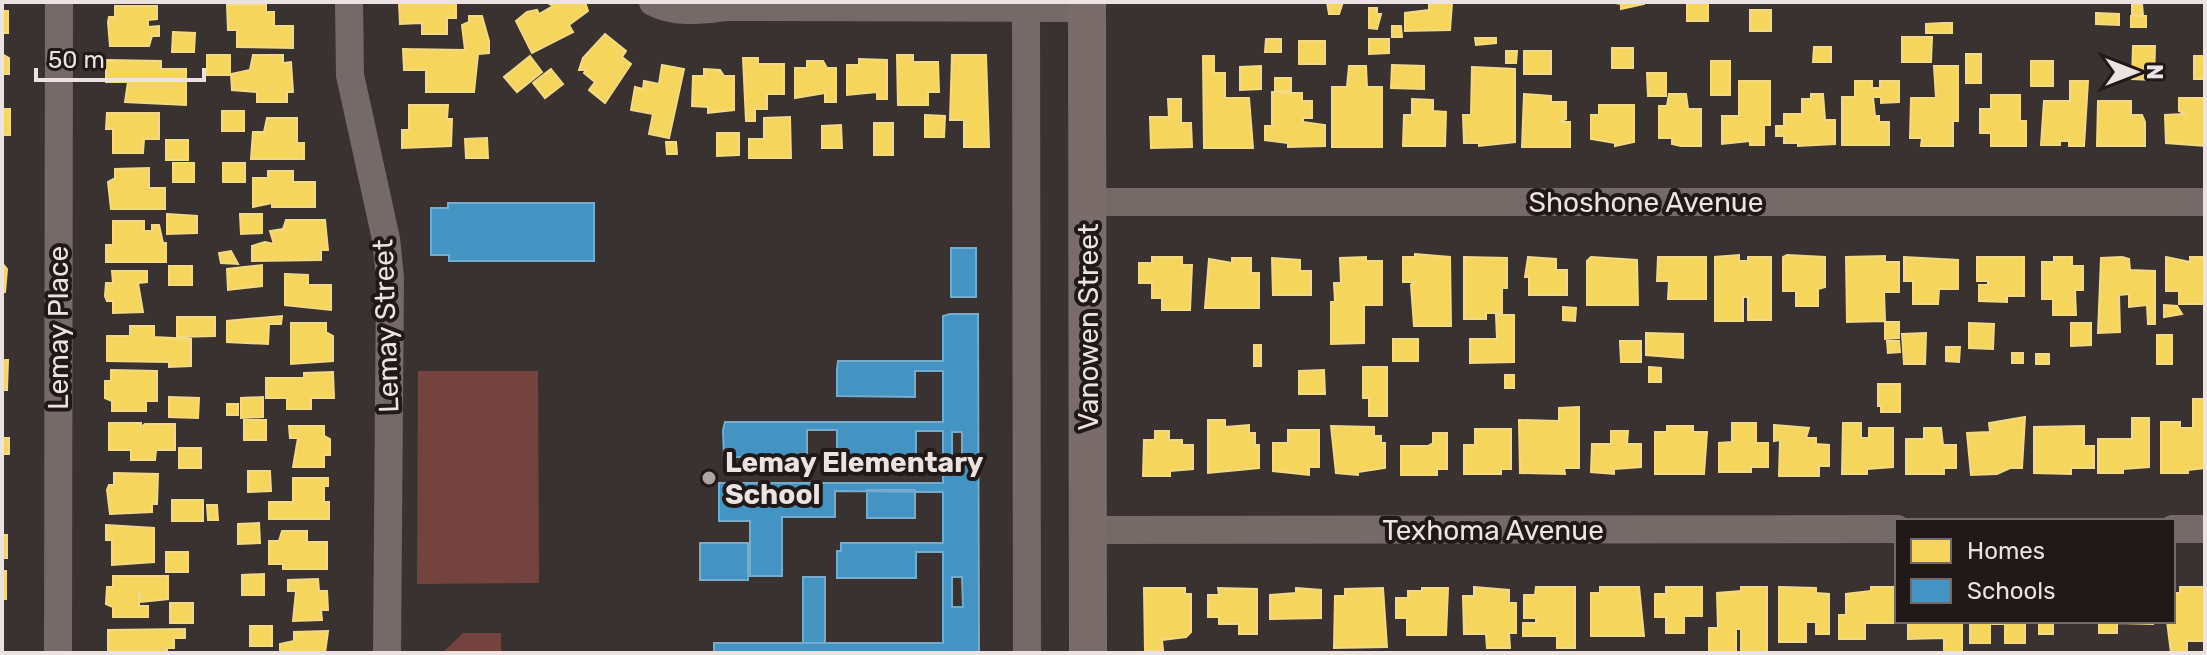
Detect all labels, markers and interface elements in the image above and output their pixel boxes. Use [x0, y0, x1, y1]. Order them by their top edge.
scale bar [36, 32, 204, 82]
north arrow [2095, 32, 2175, 112]
text: 50 m [48, 46, 105, 74]
text: N [2141, 64, 2168, 80]
street label: Shoshone Avenue [1529, 186, 1763, 219]
street label: Vanowen Street [1072, 223, 1105, 431]
street label: Lemay Street [366, 239, 406, 413]
street label: Lemay Place [42, 246, 75, 410]
place label: Lemay Elementary School [725, 446, 984, 511]
marker: Lemay Elementary School [700, 469, 718, 487]
street label: Texhoma Avenue [1382, 514, 1604, 547]
legend [1895, 519, 2175, 623]
text: Homes [1967, 537, 2045, 565]
text: Schools [1967, 577, 2055, 605]

